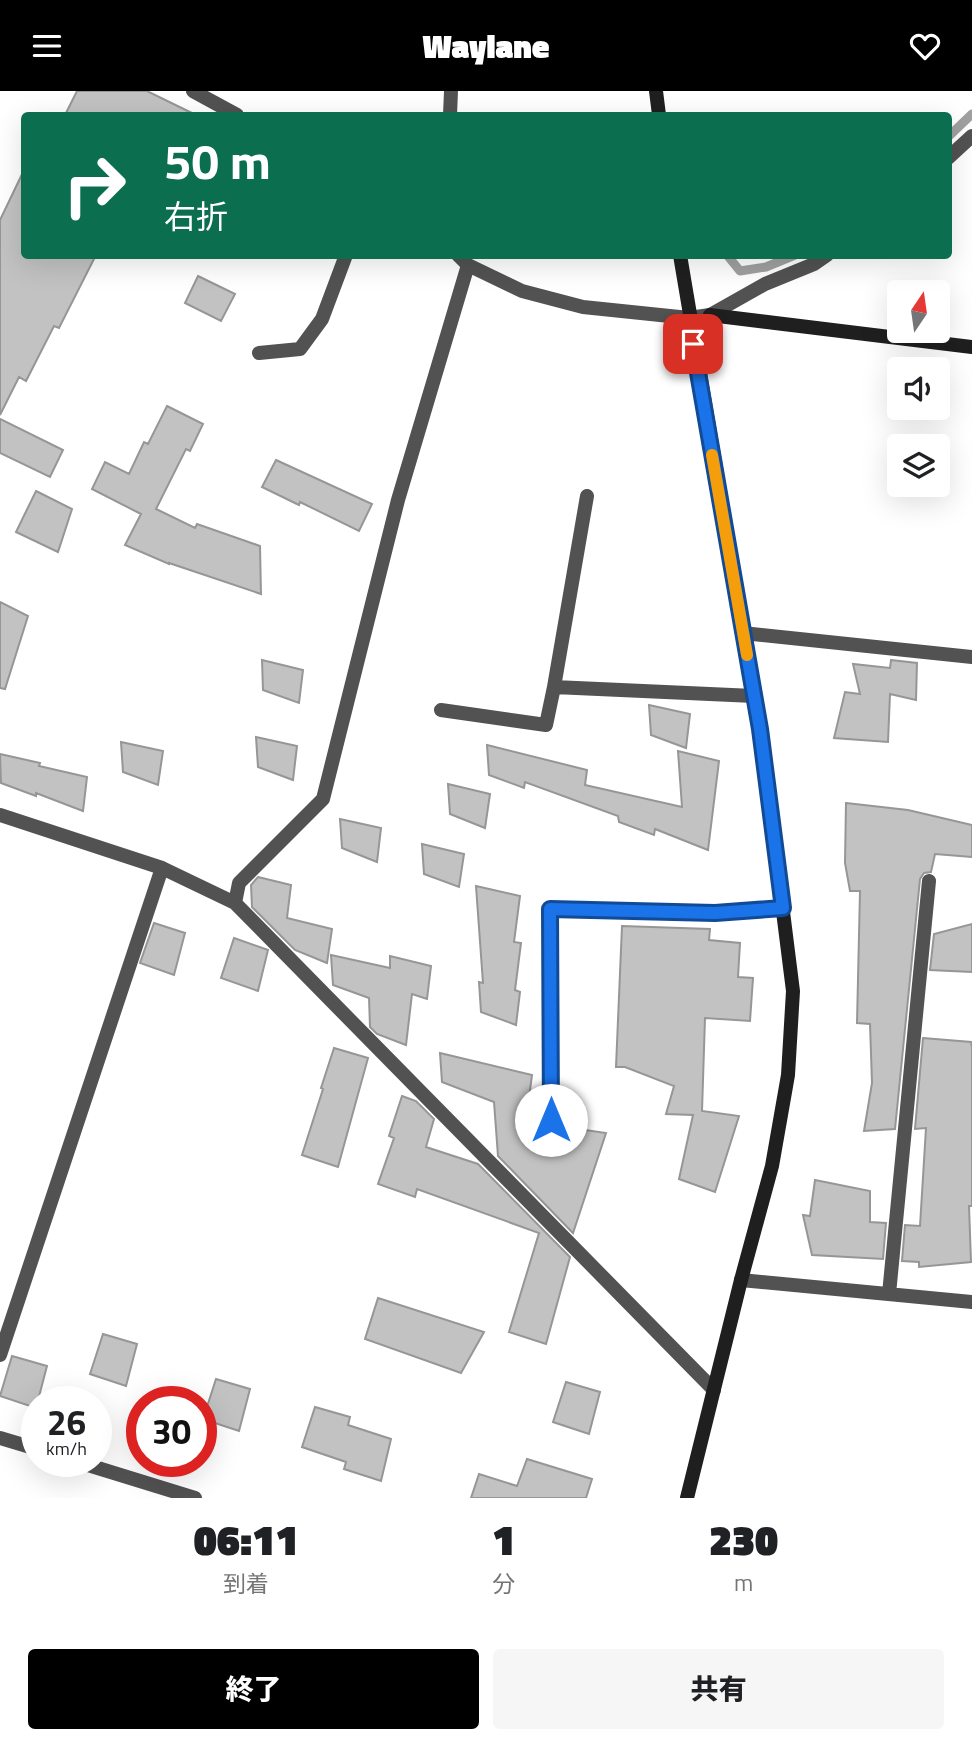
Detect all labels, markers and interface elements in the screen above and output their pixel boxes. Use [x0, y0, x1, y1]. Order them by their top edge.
text: Waylane [423, 22, 549, 70]
icon: menu [28, 27, 66, 65]
icon: heart [906, 27, 944, 65]
text: 50 m [164, 123, 271, 198]
icon: right [49, 140, 140, 231]
text: 右折 [164, 192, 228, 240]
north arrow [887, 280, 950, 343]
map controls [887, 280, 950, 497]
pin [663, 314, 723, 374]
icon: arrive [674, 325, 712, 363]
button: sound [887, 357, 950, 420]
button: layers [887, 434, 950, 497]
position arrow [514, 1083, 588, 1157]
speed limit sign: 30 [126, 1386, 217, 1477]
text: 26 [47, 1395, 86, 1449]
text: km/h [46, 1435, 87, 1462]
text: 06:11 [194, 1507, 298, 1571]
text: 1 [492, 1507, 515, 1571]
text: 230 [709, 1507, 778, 1571]
text: m [734, 1565, 753, 1600]
text: 到着 [223, 1566, 269, 1601]
text: 分 [492, 1566, 515, 1601]
button: 終了 [28, 1649, 479, 1729]
button: 共有 [493, 1649, 944, 1729]

